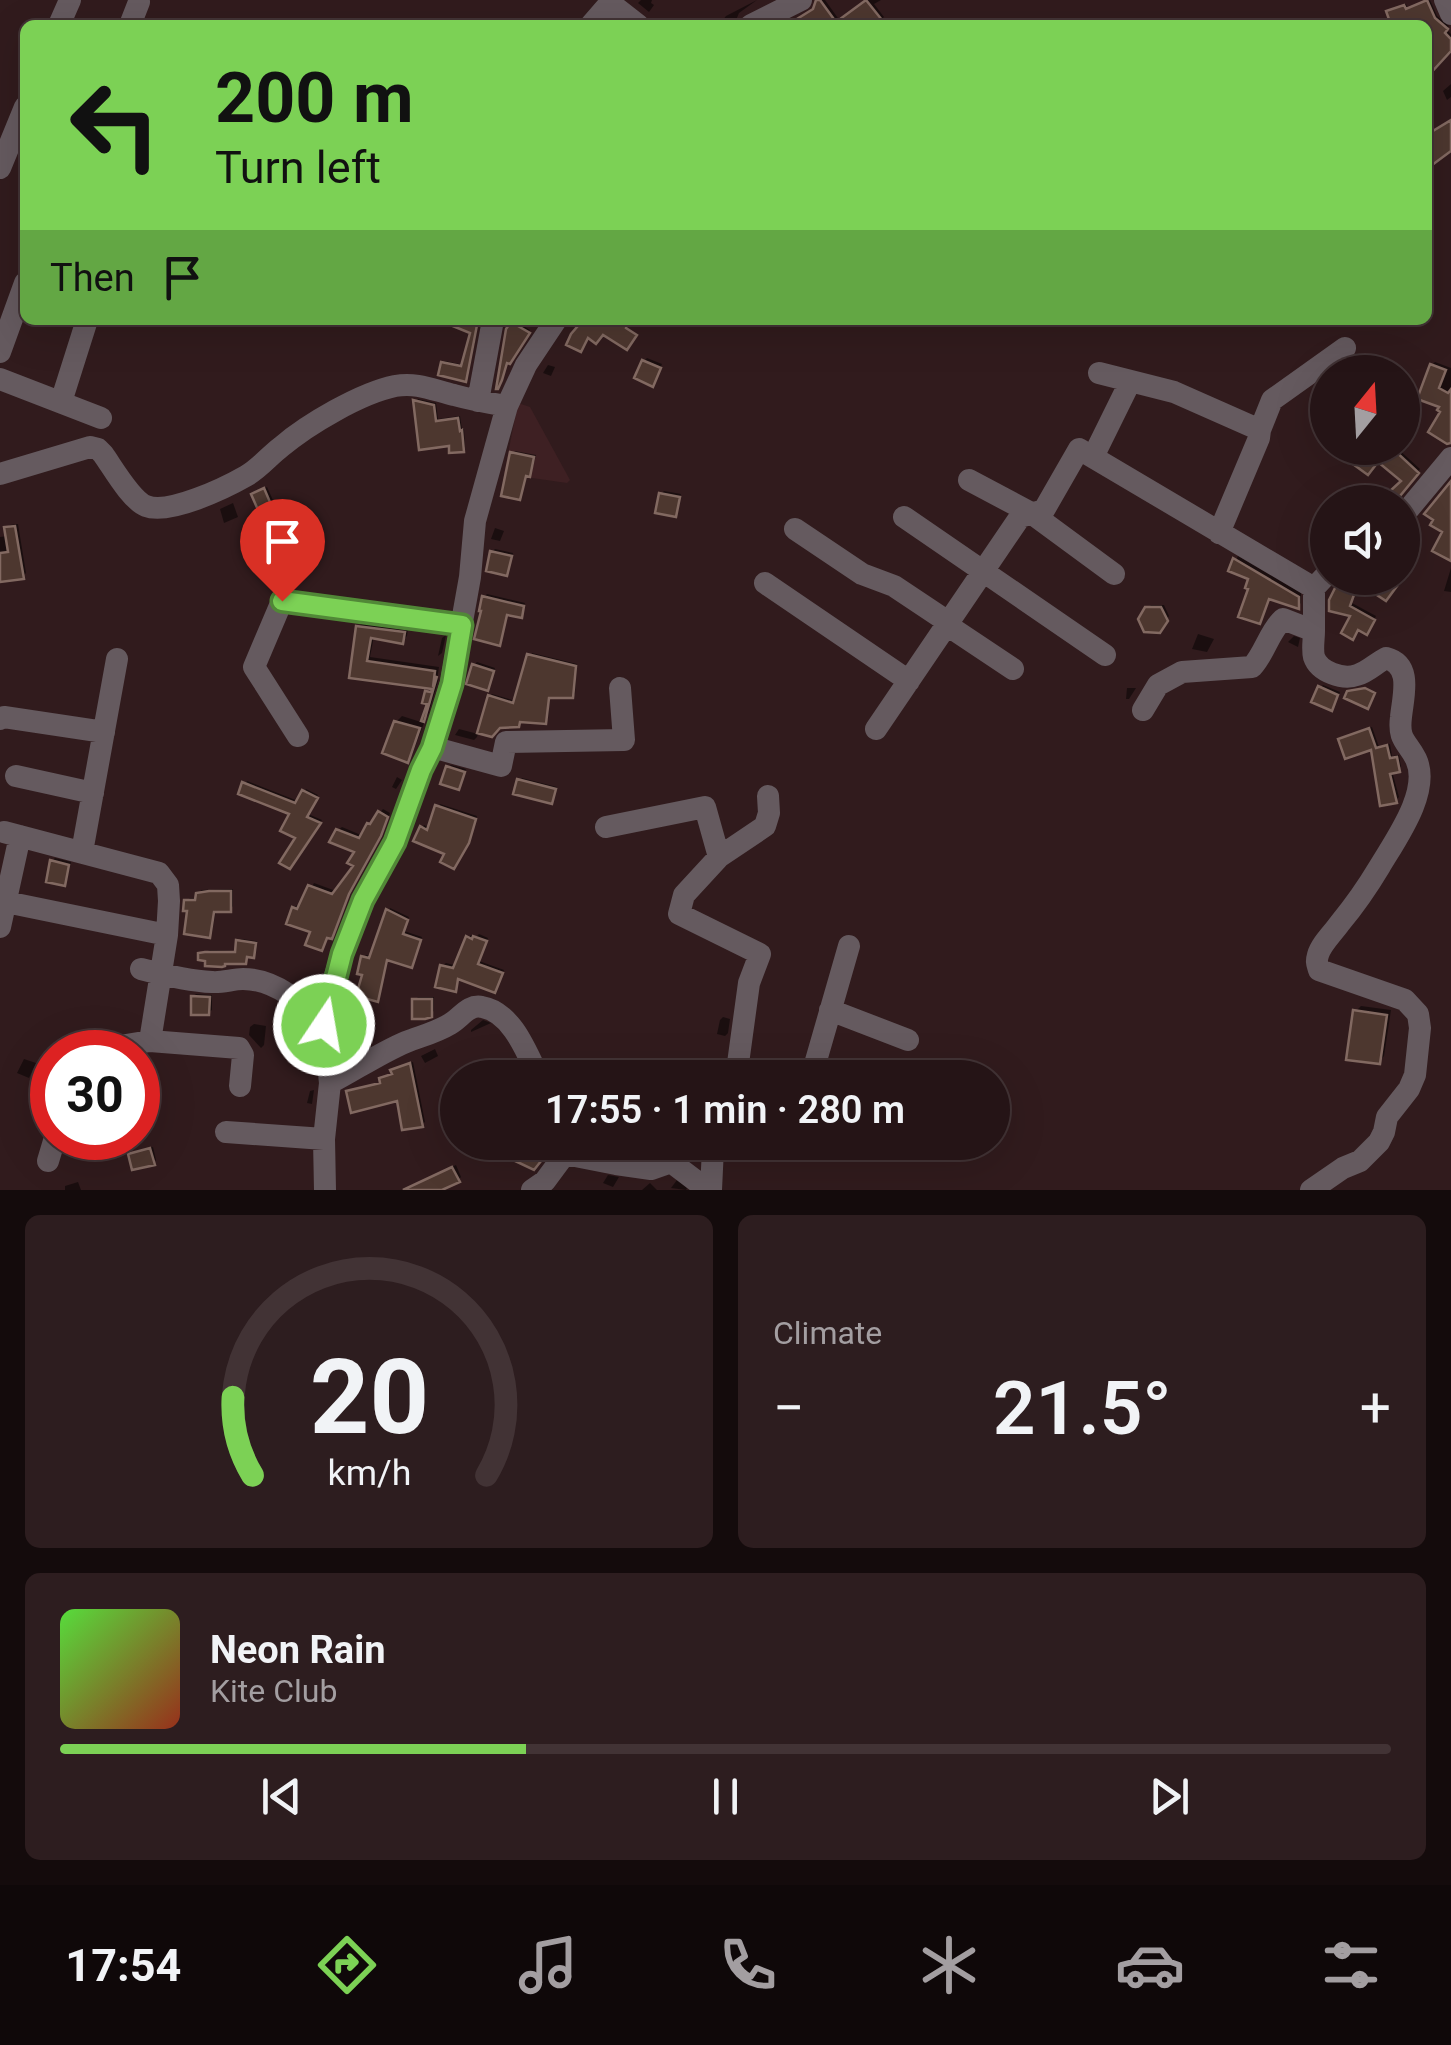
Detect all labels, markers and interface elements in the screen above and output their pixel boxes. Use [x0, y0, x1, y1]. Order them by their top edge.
text: 200 m [215, 57, 414, 139]
icon: left [50, 60, 180, 190]
text: Turn left [215, 141, 381, 194]
icon: arrive [155, 250, 210, 305]
text: Then [50, 256, 135, 300]
north arrow [1310, 355, 1420, 465]
map controls [1310, 355, 1420, 595]
button: sound [1310, 485, 1420, 595]
pin [240, 499, 325, 602]
icon: arrive [255, 514, 310, 569]
position arrow [272, 973, 376, 1077]
speed limit sign: 30 [30, 1030, 160, 1160]
text: 17:55 · 1 min · 280 m [545, 1088, 905, 1132]
text: Climate [773, 1314, 882, 1352]
text: 20 [309, 1337, 429, 1458]
text: 21.5° [993, 1364, 1172, 1452]
text: − [773, 1376, 804, 1440]
text: + [1360, 1376, 1391, 1440]
text: km/h [327, 1452, 411, 1494]
text: Neon Rain [210, 1628, 386, 1672]
text: Kite Club [210, 1672, 337, 1710]
icon: previous [254, 1769, 309, 1824]
icon: pause [698, 1769, 753, 1824]
icon: next [1142, 1769, 1197, 1824]
icon: directions [312, 1930, 382, 2000]
icon: music [513, 1930, 583, 2000]
icon: phone [713, 1930, 783, 2000]
icon: climate [914, 1930, 984, 2000]
icon: car [1115, 1930, 1185, 2000]
icon: filters [1316, 1930, 1386, 2000]
text: 17:54 [65, 1939, 181, 1992]

